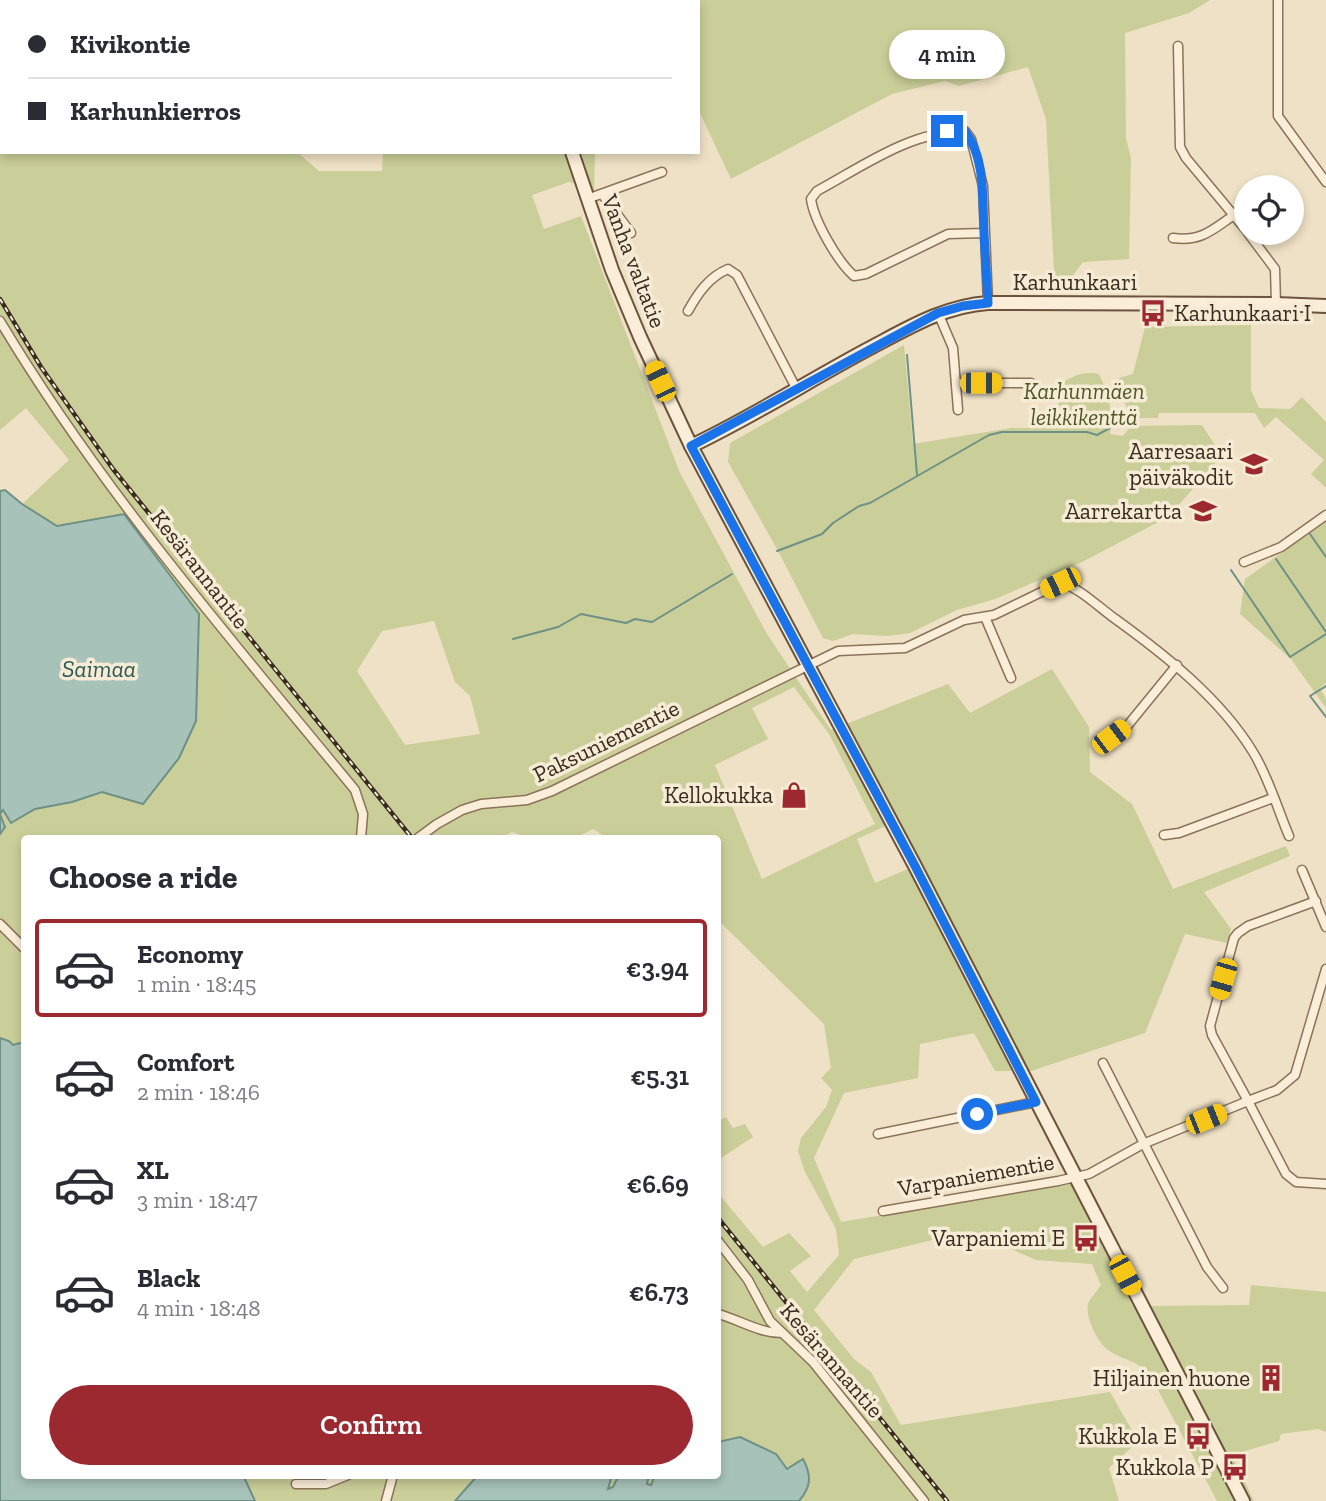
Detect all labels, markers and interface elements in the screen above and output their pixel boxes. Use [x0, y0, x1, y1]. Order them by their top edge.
text: Kivikontie [70, 28, 190, 60]
callout: 4 min [889, 30, 1005, 78]
text: 4 min [918, 40, 976, 68]
text: Karhunkierros [70, 95, 241, 127]
route end [931, 115, 963, 147]
map controls [1234, 175, 1304, 245]
button: locate [1234, 175, 1304, 245]
street label: Vanha valtatie [595, 189, 672, 332]
street label: Karhunkaari [1013, 268, 1137, 296]
bus stop icon: Karhunkaari I [1138, 298, 1168, 328]
place label: Karhunkaari I [1174, 299, 1311, 327]
car [642, 358, 679, 404]
car [961, 373, 1003, 394]
park label: Karhunmäen leikkikenttä [1024, 377, 1144, 431]
place label: Aarresaari päiväkodit [1128, 437, 1233, 491]
school or university icon: Aarresaari päiväkodit [1239, 449, 1269, 479]
school or university icon: Aarrekartta [1188, 496, 1218, 526]
place label: Aarrekartta [1065, 497, 1182, 525]
street label: Kesärannantie [145, 504, 255, 634]
car [1037, 564, 1084, 602]
water label: Saimaa [62, 654, 136, 683]
street label: Paksuniementie [528, 694, 684, 788]
car [1088, 716, 1135, 758]
shop icon: Kellokukka [779, 780, 809, 810]
place label: Kellokukka [664, 781, 773, 809]
text: Choose a ride [49, 858, 237, 896]
icon: car [53, 937, 116, 1000]
text: Economy [137, 938, 243, 970]
text: €3.94 [626, 952, 689, 984]
car [1208, 956, 1239, 1002]
text: 1 min · 18:45 [137, 970, 257, 998]
icon: car [53, 1045, 116, 1108]
text: Comfort [137, 1046, 234, 1078]
text: €5.31 [631, 1060, 689, 1092]
text: 2 min · 18:46 [137, 1078, 260, 1106]
route start [961, 1098, 993, 1130]
car [1183, 1101, 1230, 1137]
street label: Varpaniementie [895, 1147, 1056, 1203]
icon: car [53, 1153, 116, 1216]
text: XL [137, 1154, 169, 1186]
text: €6.69 [627, 1168, 689, 1200]
text: 3 min · 18:47 [137, 1186, 258, 1214]
bus stop icon: Varpaniemi E [1071, 1223, 1101, 1253]
place label: Varpaniemi E [931, 1224, 1065, 1252]
car [1106, 1252, 1145, 1298]
icon: car [53, 1261, 116, 1324]
text: Black [137, 1262, 200, 1294]
text: €6.73 [629, 1276, 689, 1308]
text: 4 min · 18:48 [137, 1294, 261, 1322]
street label: Kesärannantie [774, 1297, 890, 1423]
building icon: Hiljainen huone [1256, 1363, 1286, 1393]
place label: Hiljainen huone [1093, 1364, 1250, 1392]
button: Confirm [49, 1385, 693, 1465]
bus stop icon: Kukkola E [1183, 1421, 1213, 1451]
place label: Kukkola E [1078, 1422, 1177, 1450]
bus stop icon: Kukkola P [1220, 1452, 1250, 1482]
place label: Kukkola P [1116, 1453, 1214, 1481]

